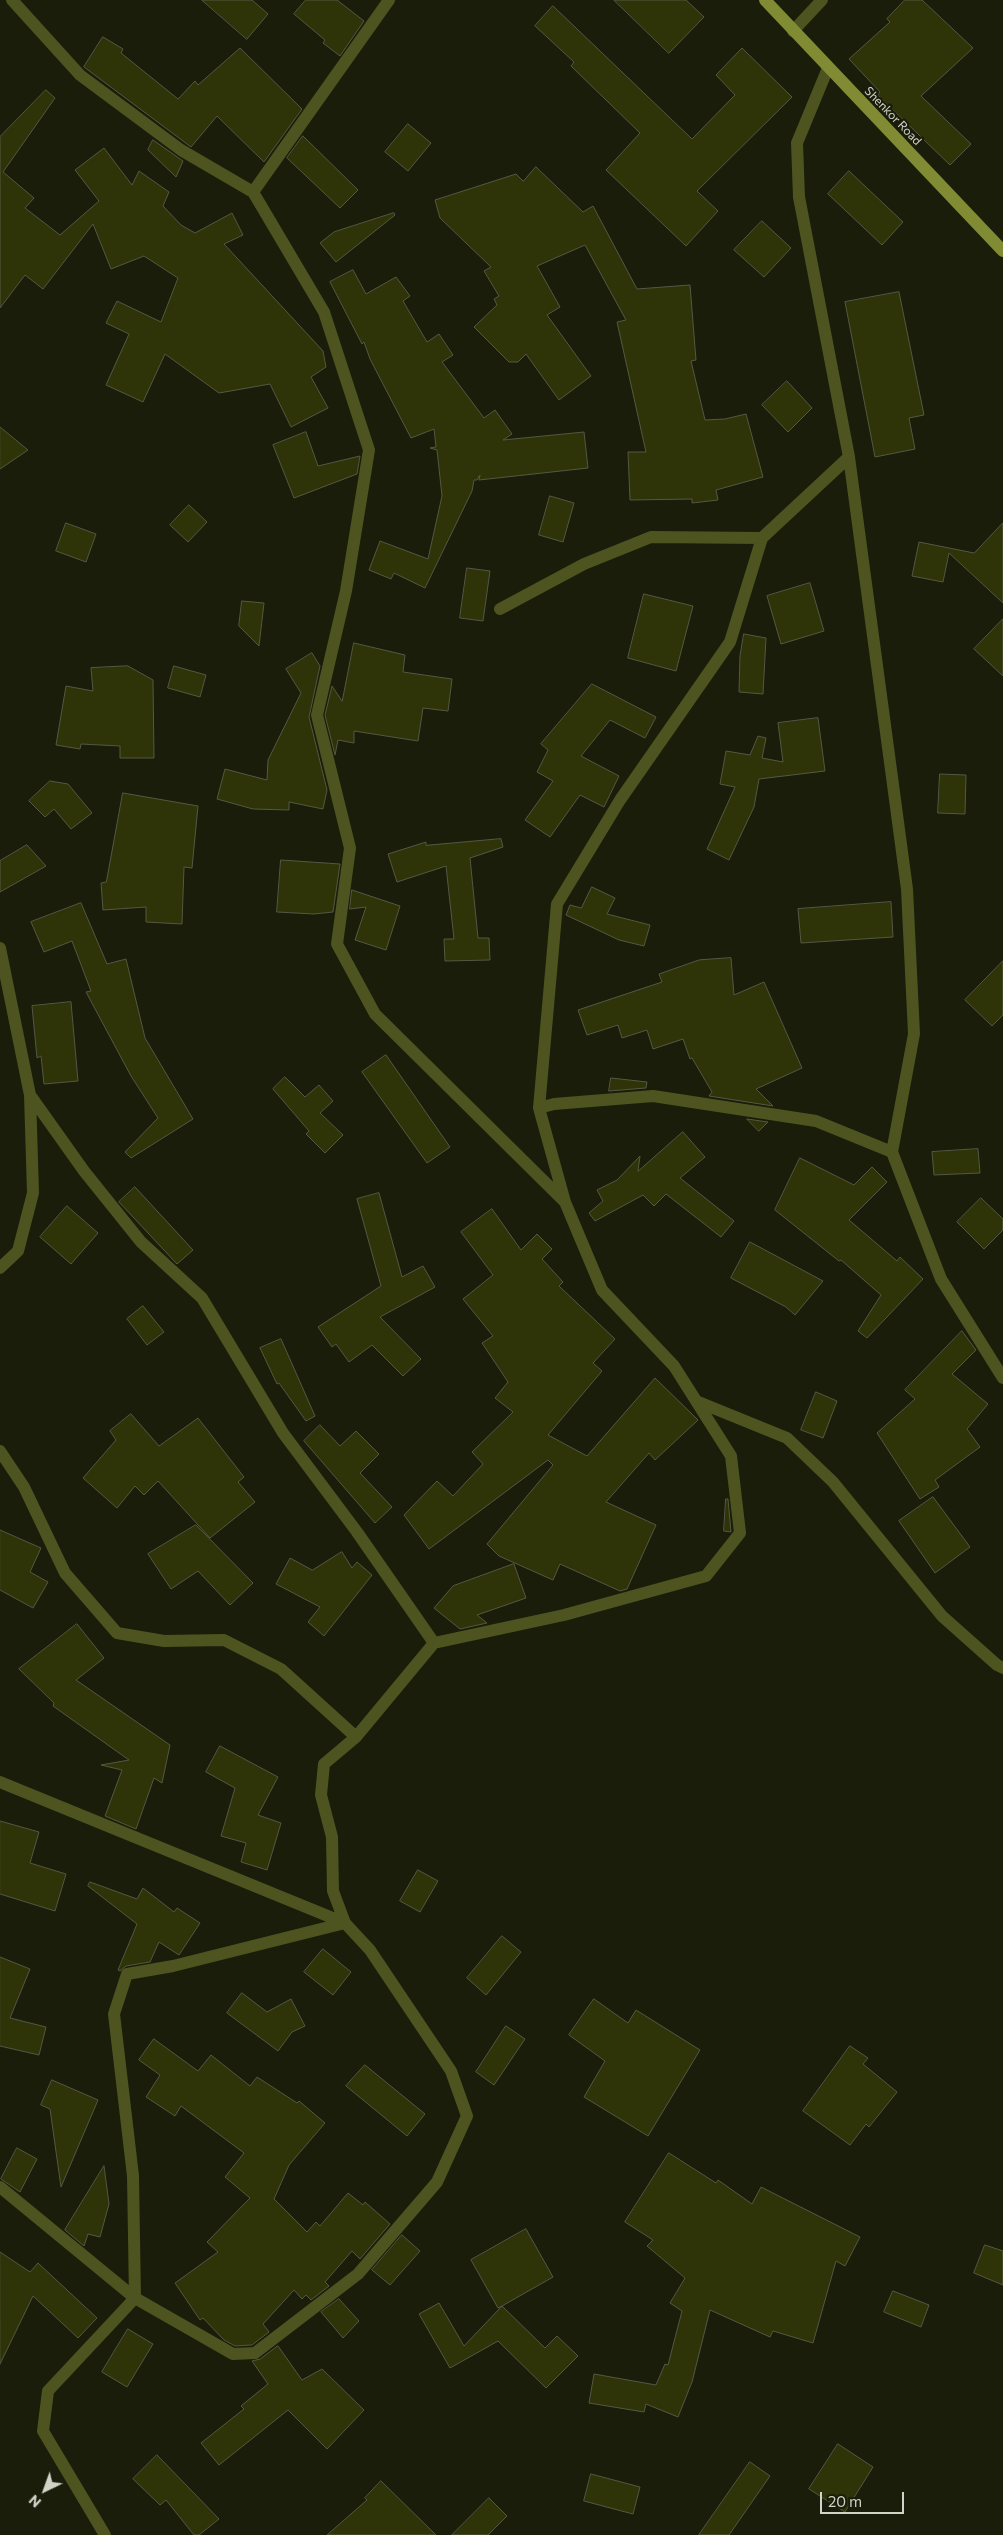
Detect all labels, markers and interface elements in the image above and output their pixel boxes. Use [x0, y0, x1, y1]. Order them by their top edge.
street label: Shenkor Road [862, 84, 924, 148]
north arrow [20, 2465, 70, 2515]
scale bar [823, 2482, 907, 2514]
text: N [25, 2492, 44, 2511]
text: 20 m [828, 2492, 862, 2510]

